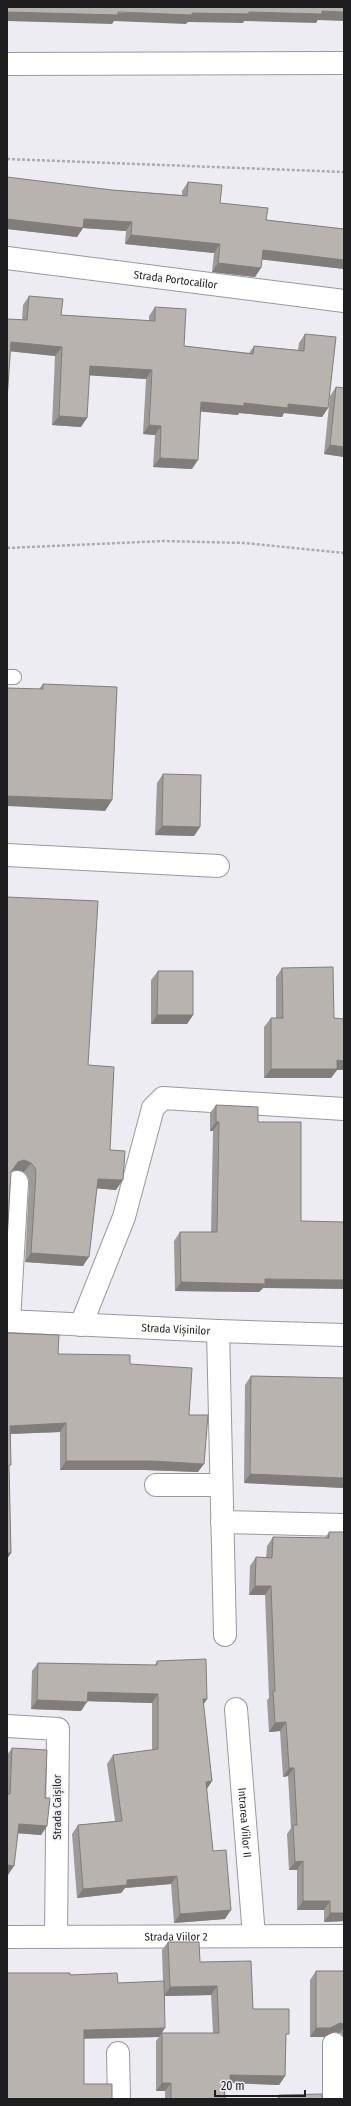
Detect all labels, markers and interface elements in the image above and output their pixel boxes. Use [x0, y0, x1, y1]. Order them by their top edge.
street label: Strada Portocalilor [133, 268, 218, 291]
street label: Strada Vișinilor [141, 1321, 211, 1337]
street label: Strada Caișilor [51, 1774, 64, 1840]
street label: Intrarea Viilor II [236, 1787, 254, 1858]
street label: Strada Viilor 2 [144, 1930, 208, 1943]
scale bar [215, 2072, 305, 2098]
text: 20 m [221, 2079, 245, 2093]

